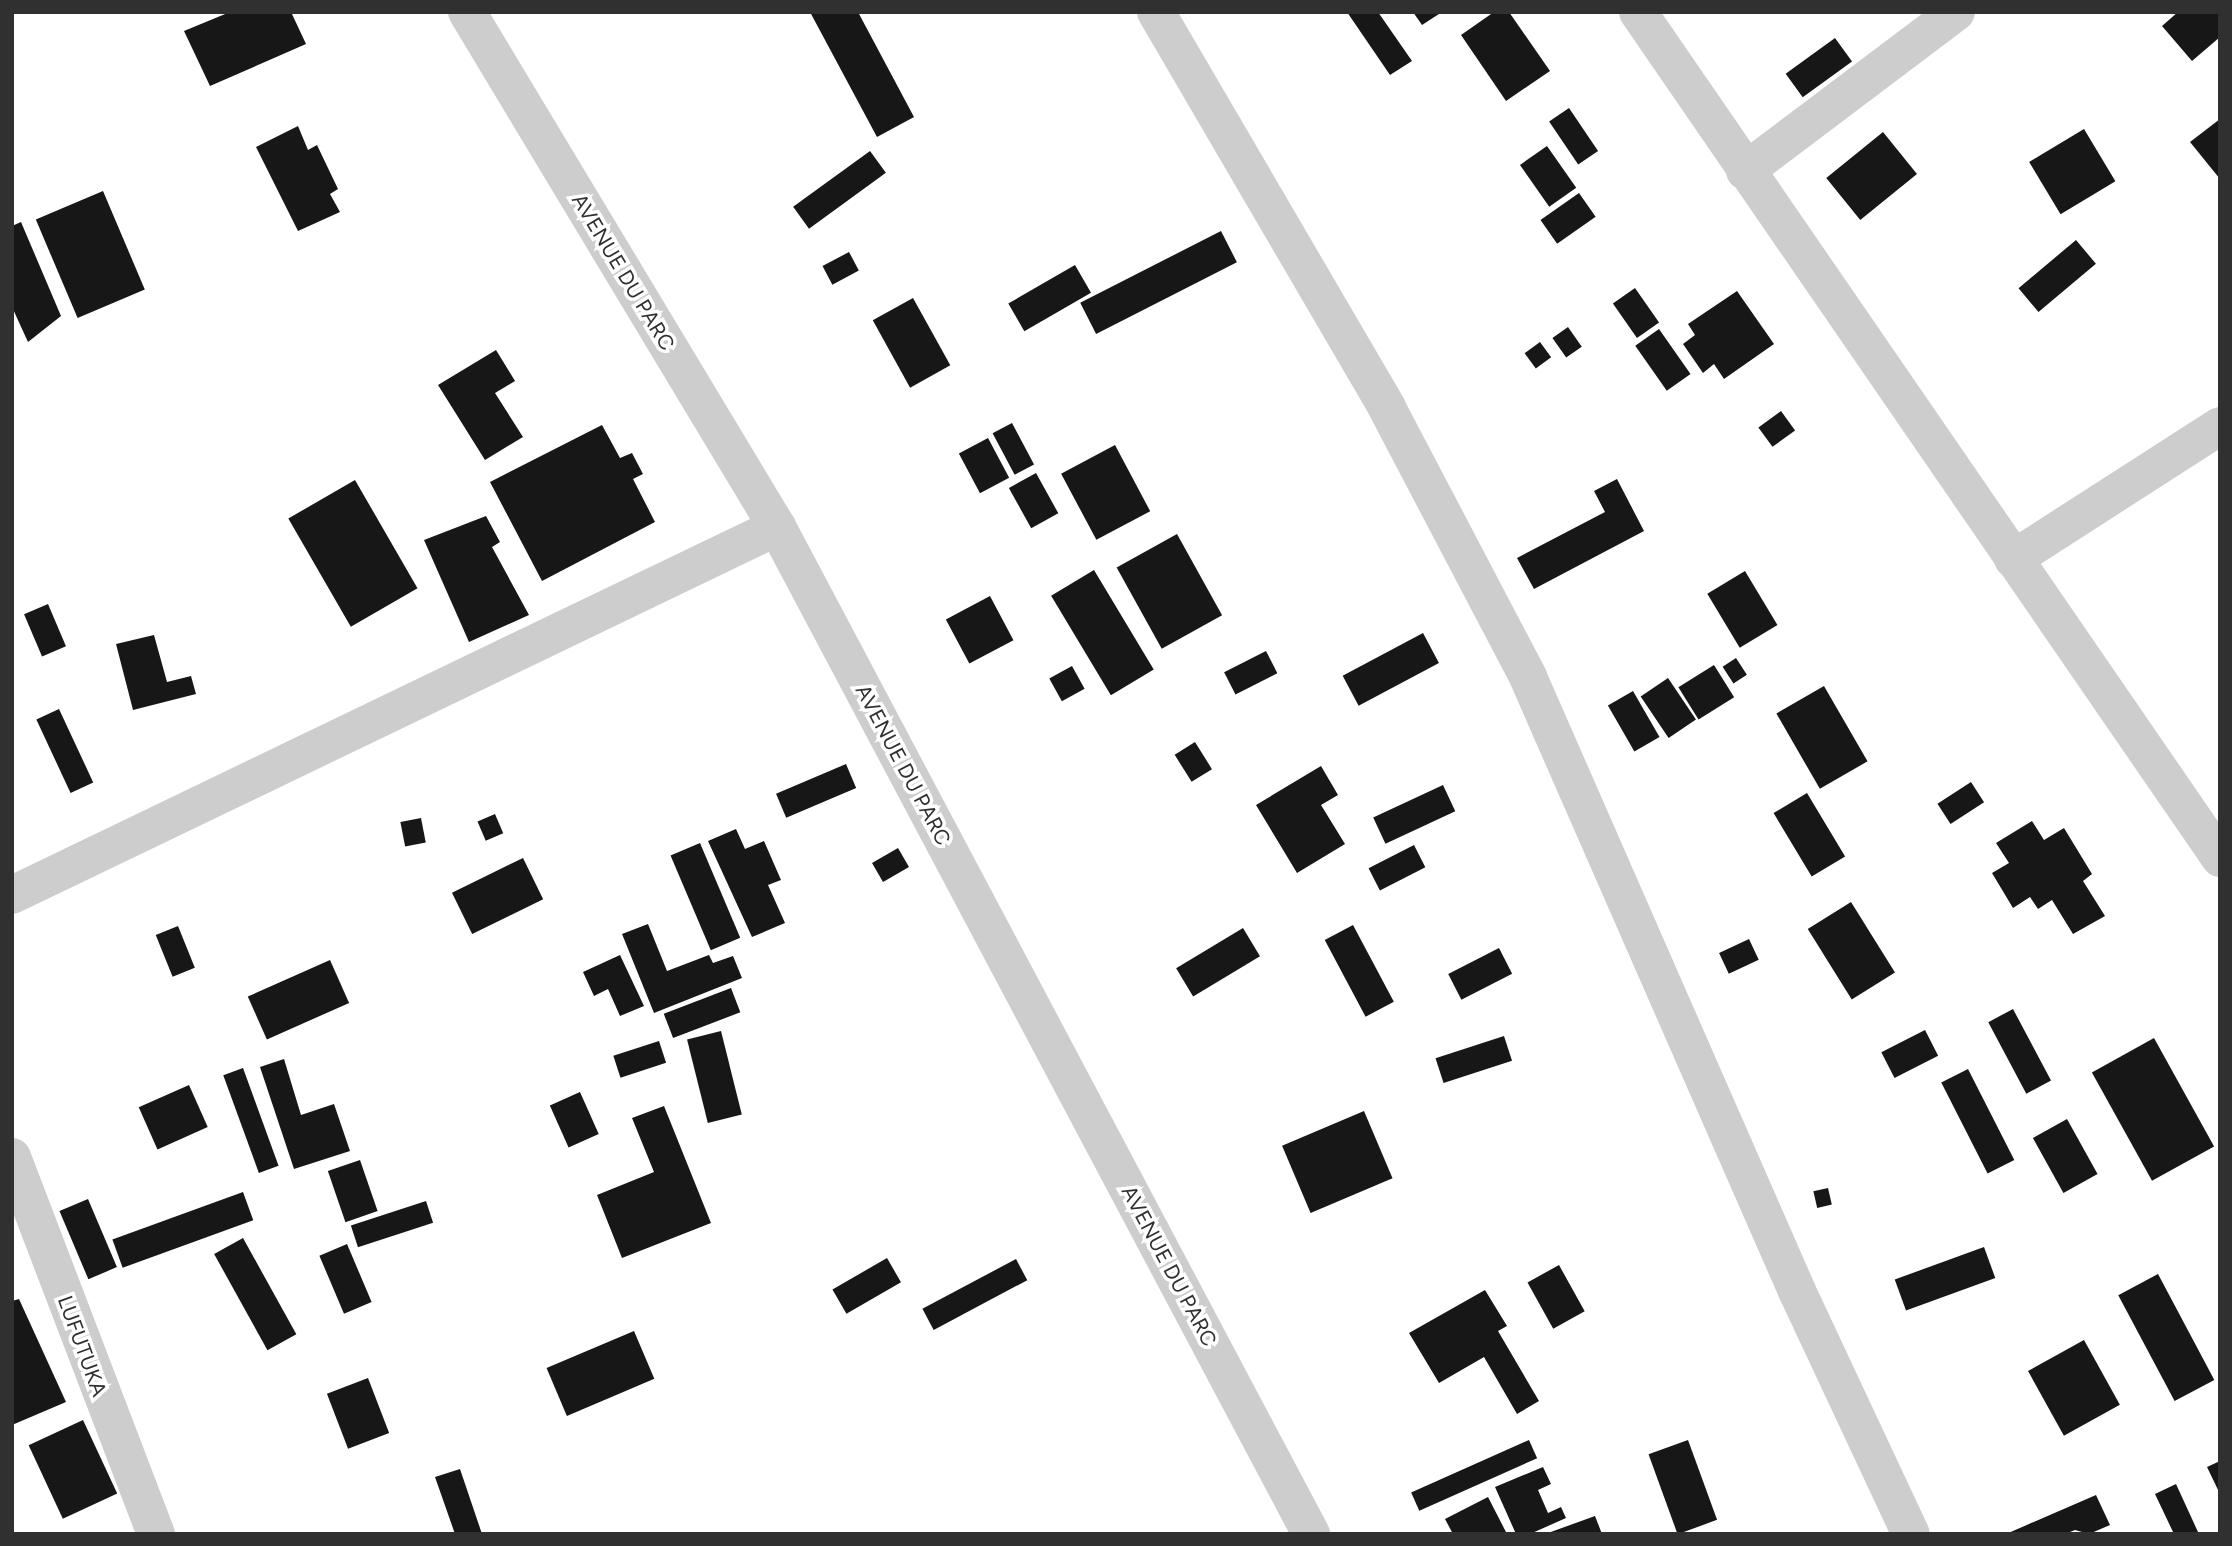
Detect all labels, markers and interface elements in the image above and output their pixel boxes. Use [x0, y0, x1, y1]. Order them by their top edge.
street label: AVENUE DU PARC [566, 189, 680, 355]
street label: AVENUE DU PARC [850, 680, 956, 850]
street label: AVENUE DU PARC [1116, 1181, 1222, 1351]
street label: LUFUTUKA [52, 1292, 112, 1400]

